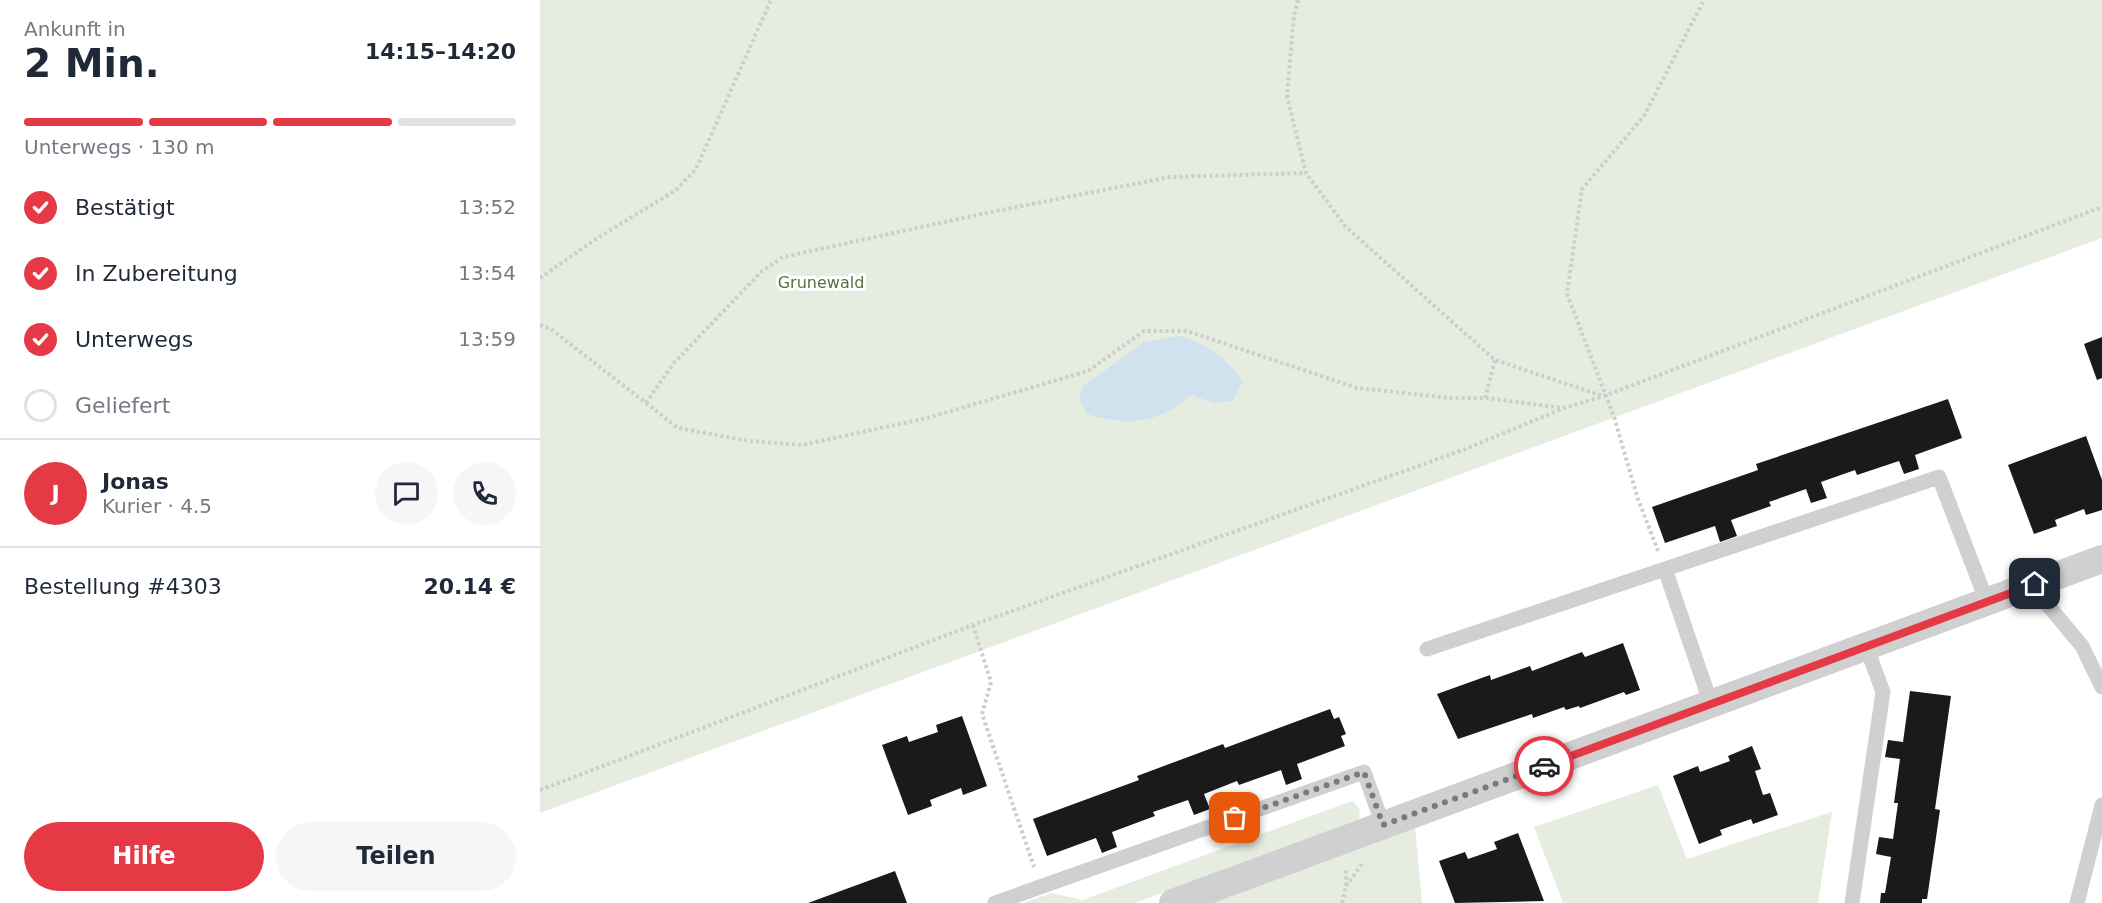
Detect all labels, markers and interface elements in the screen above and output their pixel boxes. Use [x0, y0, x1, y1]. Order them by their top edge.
text: Ankunft in [24, 17, 126, 41]
text: 14:15–14:20 [365, 39, 516, 64]
text: 2 Min. [24, 41, 159, 86]
text: Unterwegs · 130 m [24, 135, 215, 159]
icon: check [24, 191, 57, 224]
text: Bestätigt [75, 195, 175, 220]
text: 13:52 [458, 195, 516, 219]
icon: check [24, 257, 57, 290]
text: In Zubereitung [75, 261, 238, 286]
text: 13:54 [458, 261, 516, 285]
park label: Grunewald [778, 273, 864, 292]
icon: check [24, 323, 57, 356]
text: Unterwegs [75, 327, 193, 352]
text: 13:59 [458, 327, 516, 351]
text: Geliefert [75, 393, 170, 418]
button: chat [375, 462, 438, 525]
button: phone [453, 462, 516, 525]
text: Jonas [102, 469, 169, 494]
text: J [51, 481, 60, 506]
text: Kurier · 4.5 [102, 494, 212, 518]
pin [2009, 558, 2060, 609]
icon: home [2018, 567, 2051, 600]
text: Bestellung #4303 [24, 574, 222, 599]
text: 20.14 € [423, 574, 516, 599]
courier [1514, 736, 1574, 796]
icon: car [1528, 750, 1561, 783]
pin [1209, 792, 1260, 843]
icon: bag [1218, 801, 1251, 834]
button: Hilfe [24, 822, 264, 891]
button: Teilen [276, 822, 516, 891]

